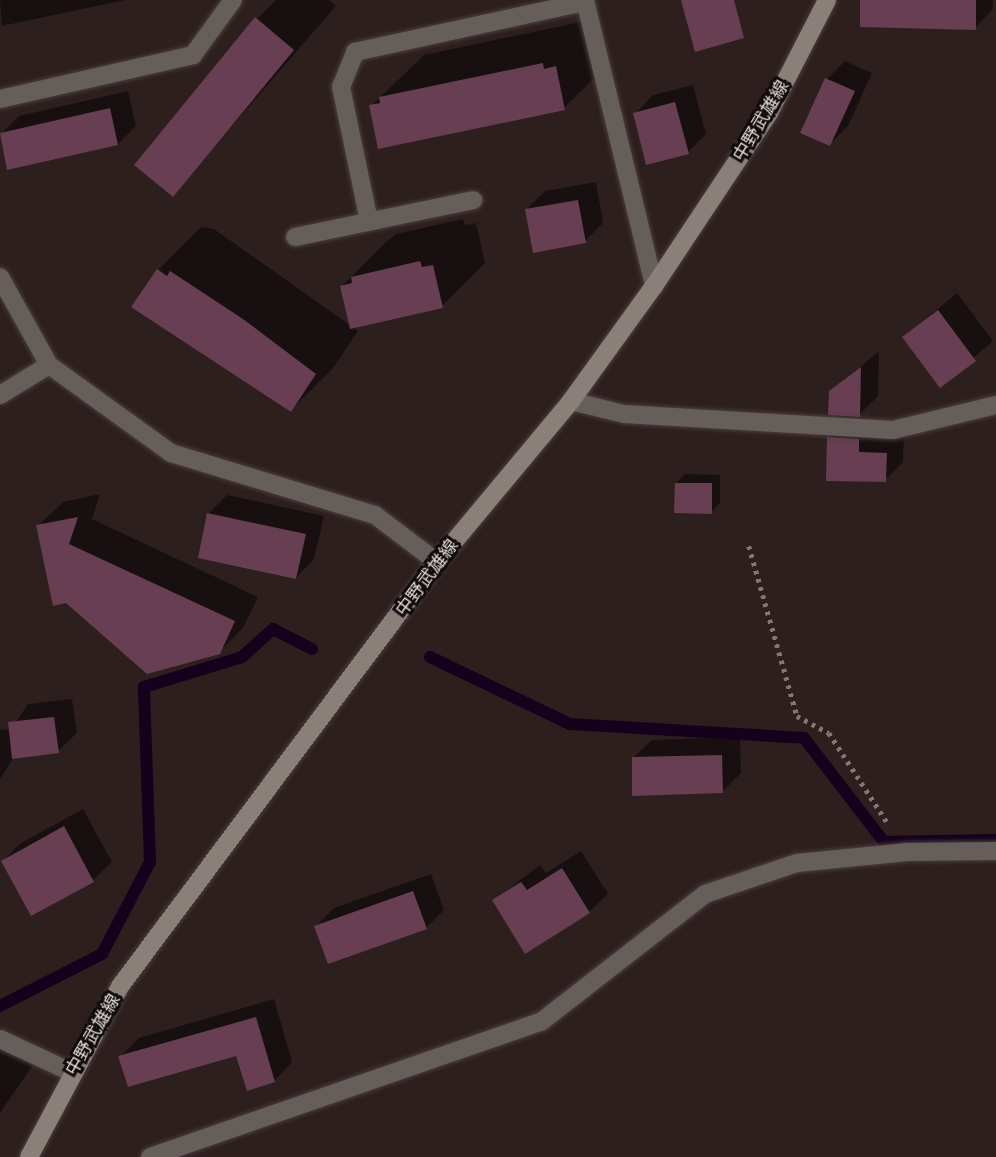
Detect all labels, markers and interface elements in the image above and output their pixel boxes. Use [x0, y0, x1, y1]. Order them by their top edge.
street label: 中野武雄線 [729, 77, 793, 165]
street label: 中野武雄線 [391, 536, 463, 620]
street label: 中野武雄線 [61, 991, 125, 1079]

